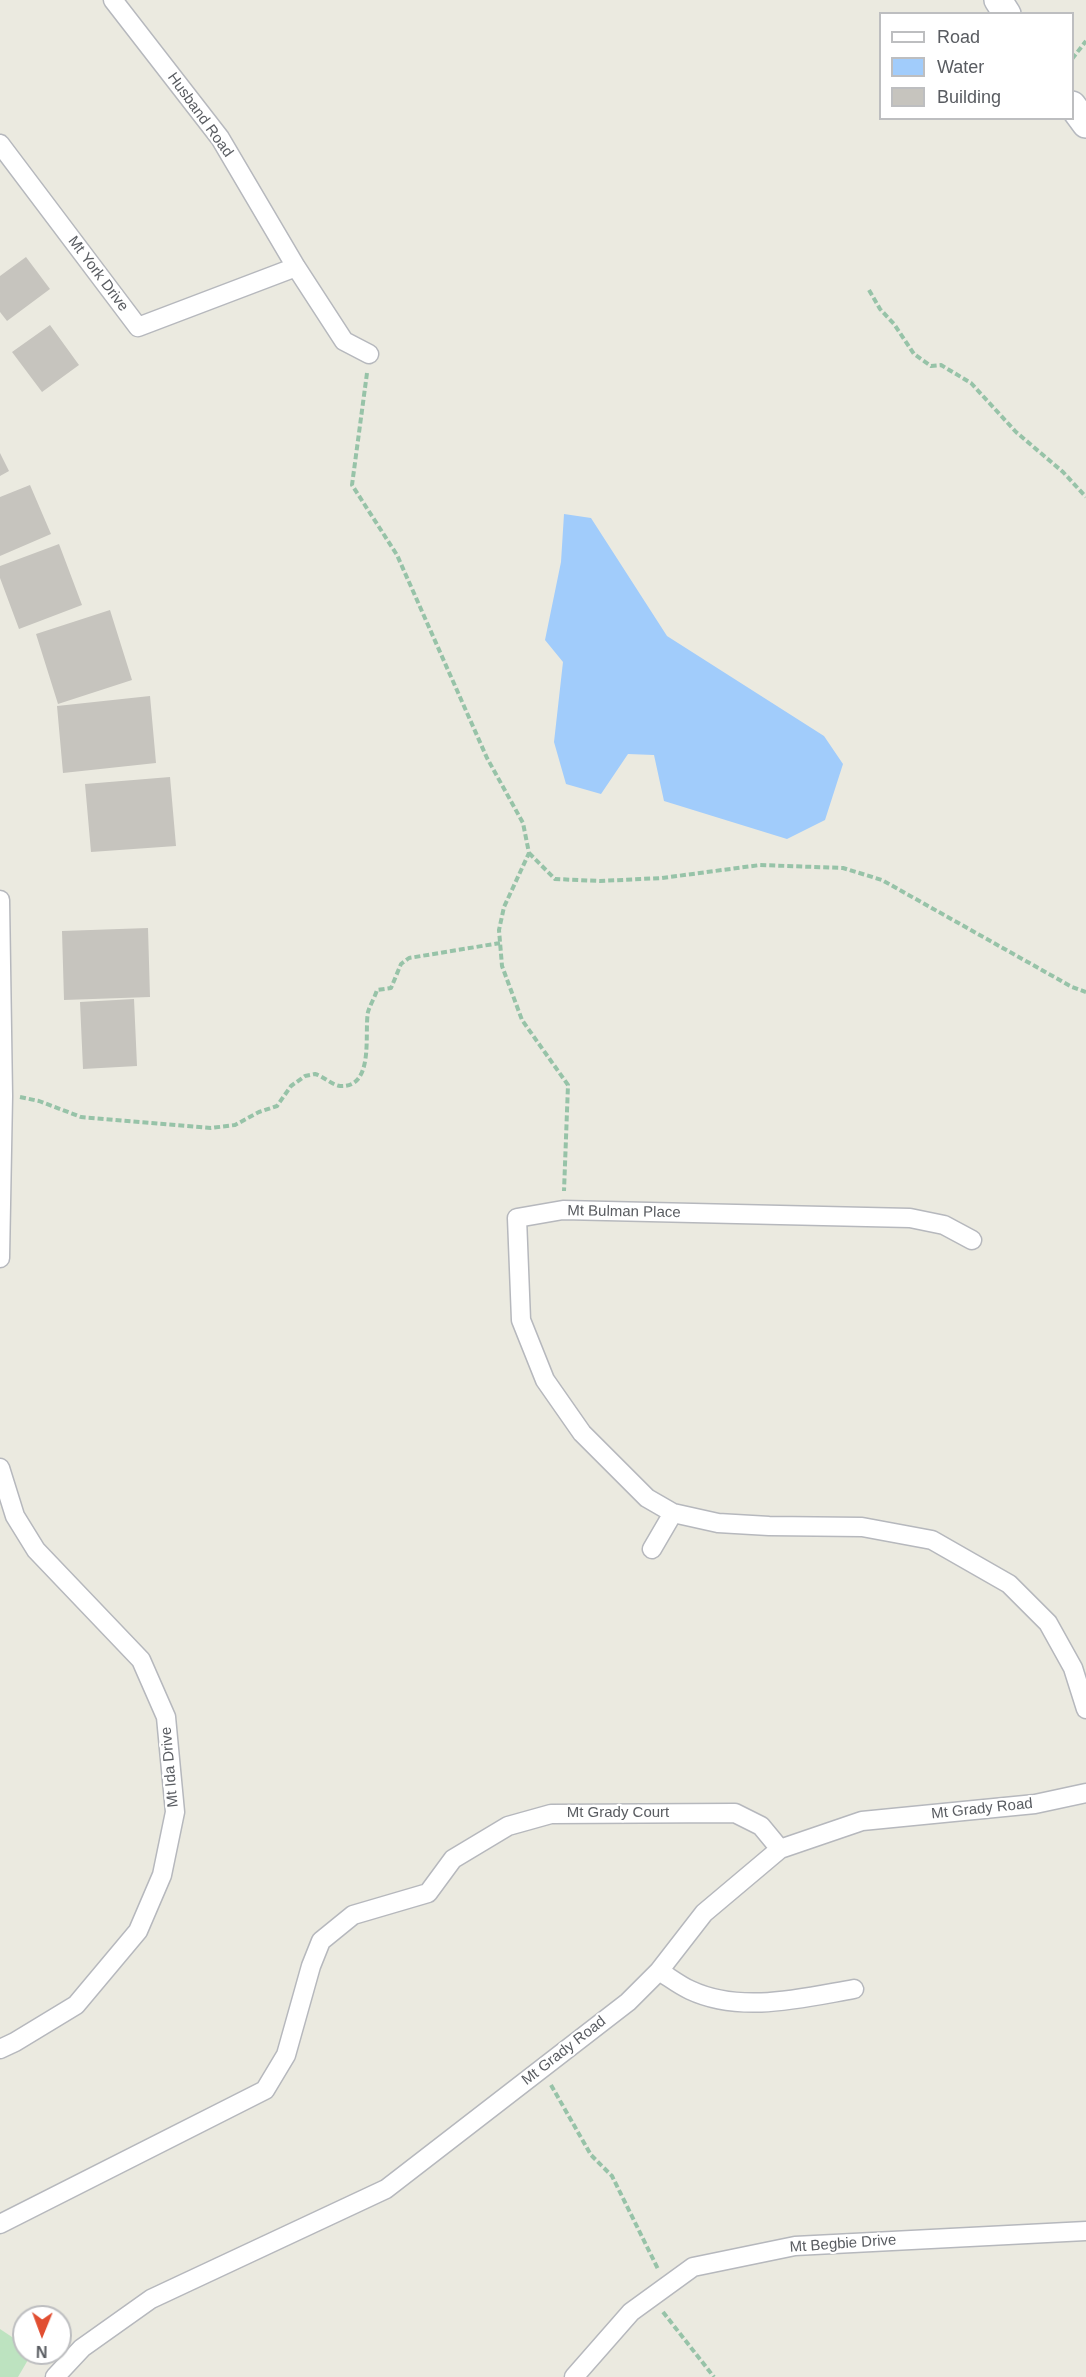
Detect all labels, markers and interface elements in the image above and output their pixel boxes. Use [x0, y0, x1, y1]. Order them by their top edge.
legend [879, 12, 1074, 120]
text: Road [937, 27, 980, 47]
text: Water [937, 57, 984, 77]
street label: Husband Road [163, 69, 237, 161]
text: Building [937, 87, 1001, 107]
street label: Mt York Drive [64, 233, 132, 315]
street label: Mt Bulman Place [567, 1202, 681, 1222]
street label: Mt Ida Drive [158, 1726, 182, 1808]
street label: Mt Grady Road [930, 1795, 1034, 1823]
street label: Mt Grady Court [567, 1804, 669, 1822]
street label: Mt Grady Road [518, 2013, 610, 2089]
street label: Mt Begbie Drive [789, 2231, 897, 2257]
north arrow [12, 2305, 72, 2365]
text: N [36, 2343, 48, 2360]

